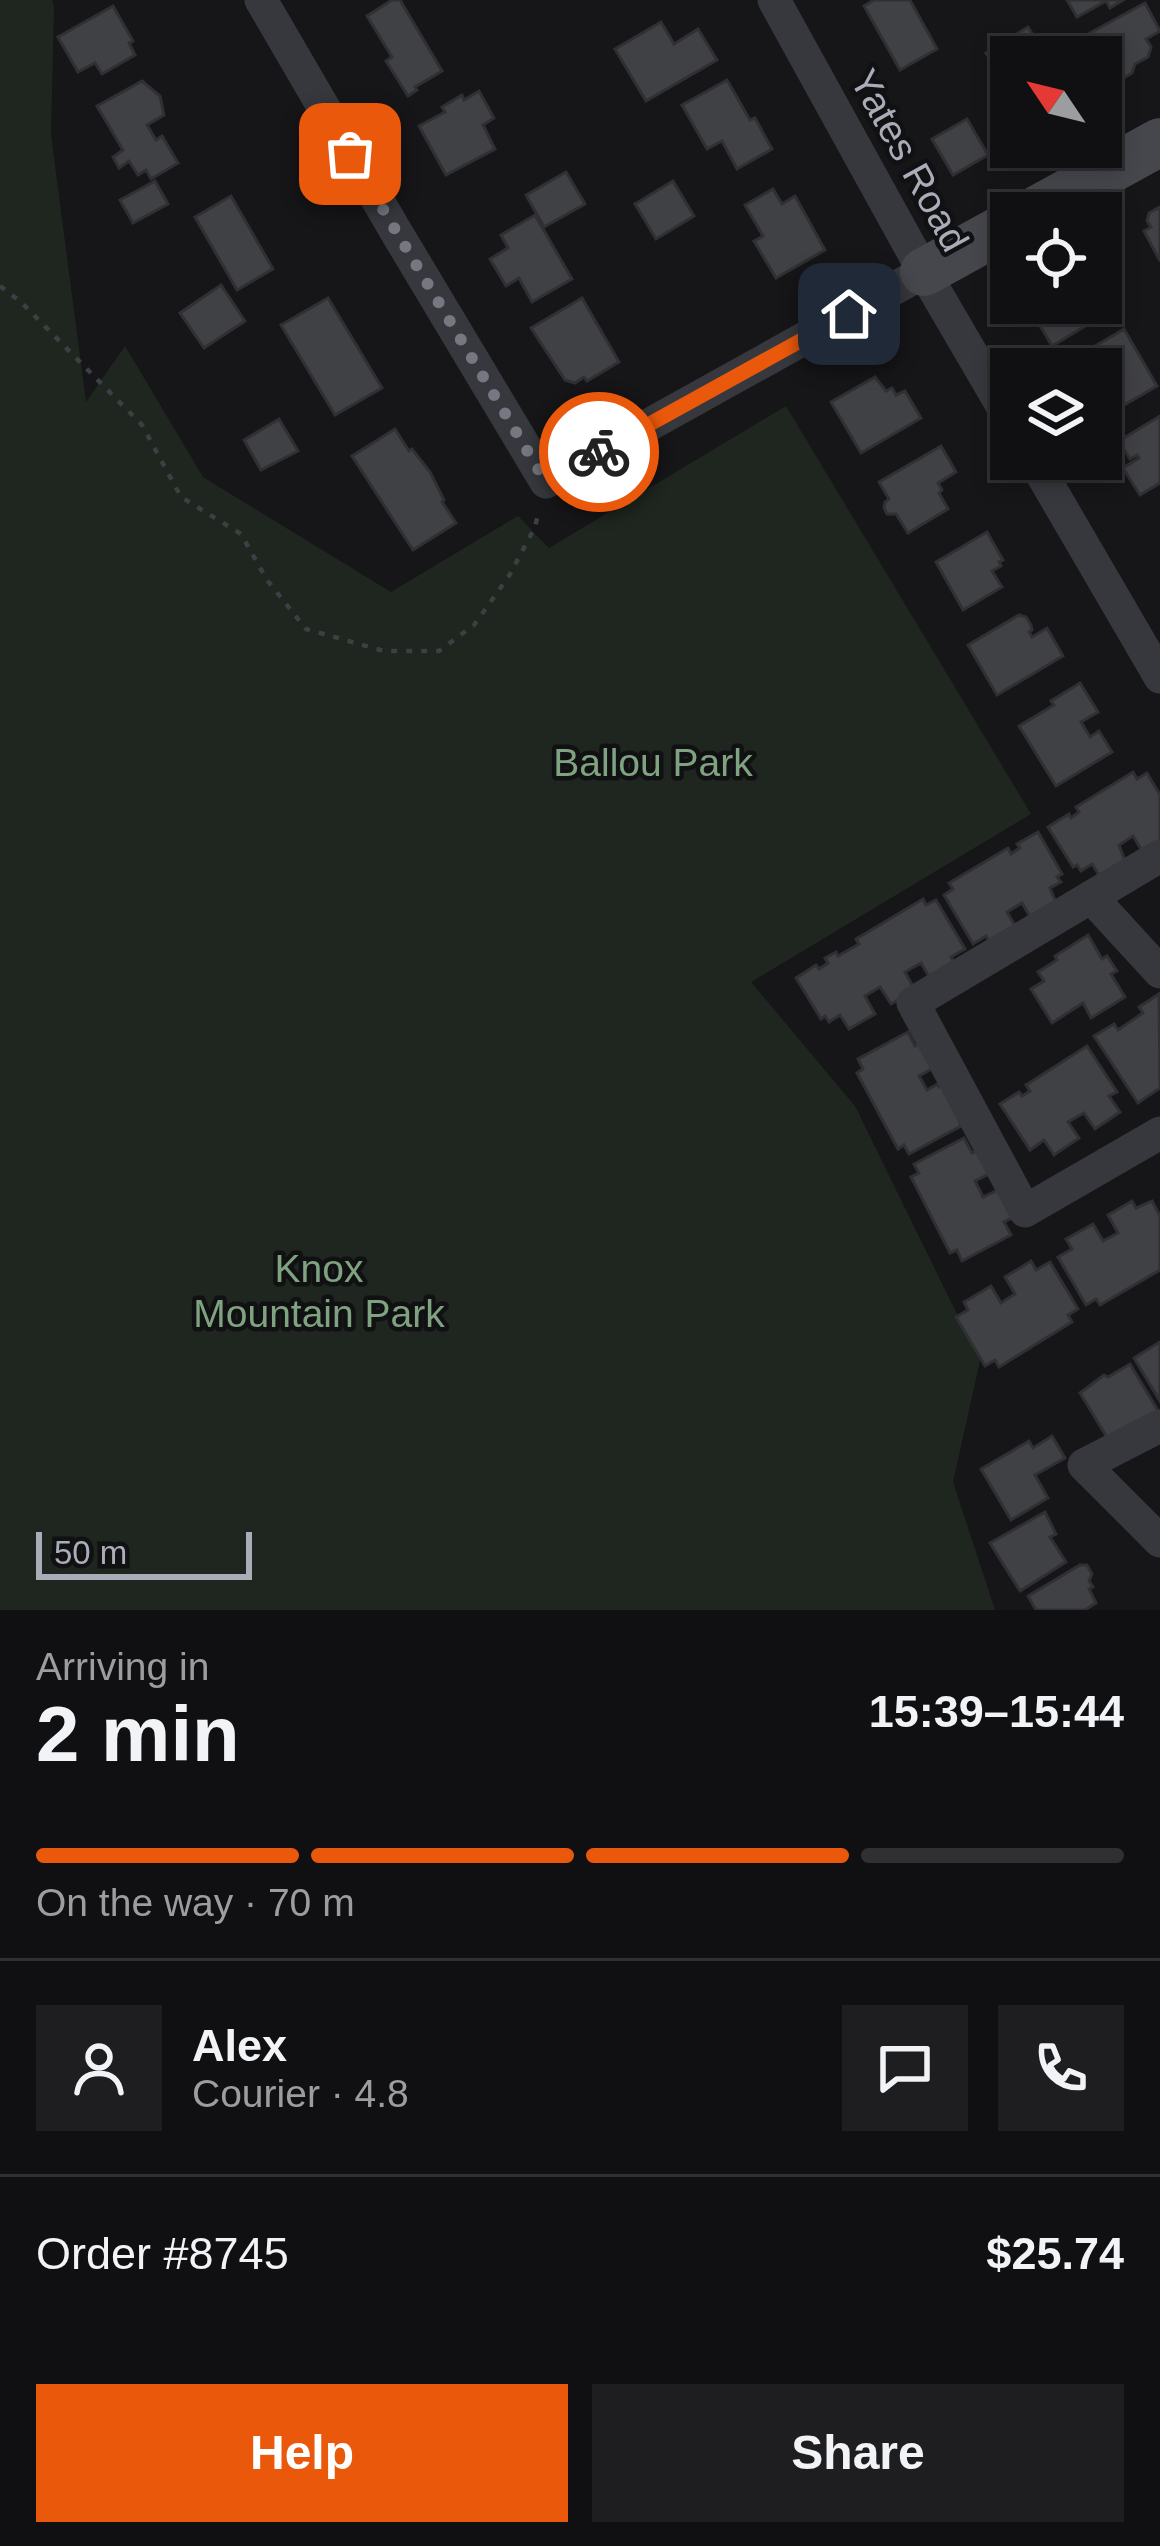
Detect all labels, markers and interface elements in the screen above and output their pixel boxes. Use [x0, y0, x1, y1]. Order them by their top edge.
north arrow [990, 36, 1122, 168]
map controls [990, 36, 1122, 480]
street label: Yates Road [842, 62, 977, 259]
pin [299, 103, 401, 205]
icon: bag [317, 121, 383, 187]
button: locate [990, 192, 1122, 324]
pin [798, 263, 900, 365]
icon: home [816, 281, 882, 347]
button: layers [990, 348, 1122, 480]
courier [539, 392, 659, 512]
icon: bike [566, 419, 632, 485]
park label: Ballou Park [553, 741, 753, 784]
park label: Knox Mountain Park [193, 1247, 445, 1335]
scale bar [36, 1526, 252, 1579]
text: 50 m [54, 1534, 127, 1571]
text: Arriving in [36, 1645, 209, 1688]
text: 15:39–15:44 [869, 1686, 1124, 1737]
text: 2 min [36, 1690, 240, 1778]
text: On the way · 70 m [36, 1881, 355, 1924]
button: person [36, 2005, 162, 2131]
button: chat [842, 2005, 968, 2131]
button: phone [998, 2005, 1124, 2131]
text: Alex [192, 2020, 287, 2071]
text: Courier · 4.8 [192, 2072, 409, 2115]
text: Order #8745 [36, 2228, 289, 2279]
text: $25.74 [986, 2228, 1124, 2279]
button: Help [36, 2384, 568, 2522]
button: Share [592, 2384, 1124, 2522]

